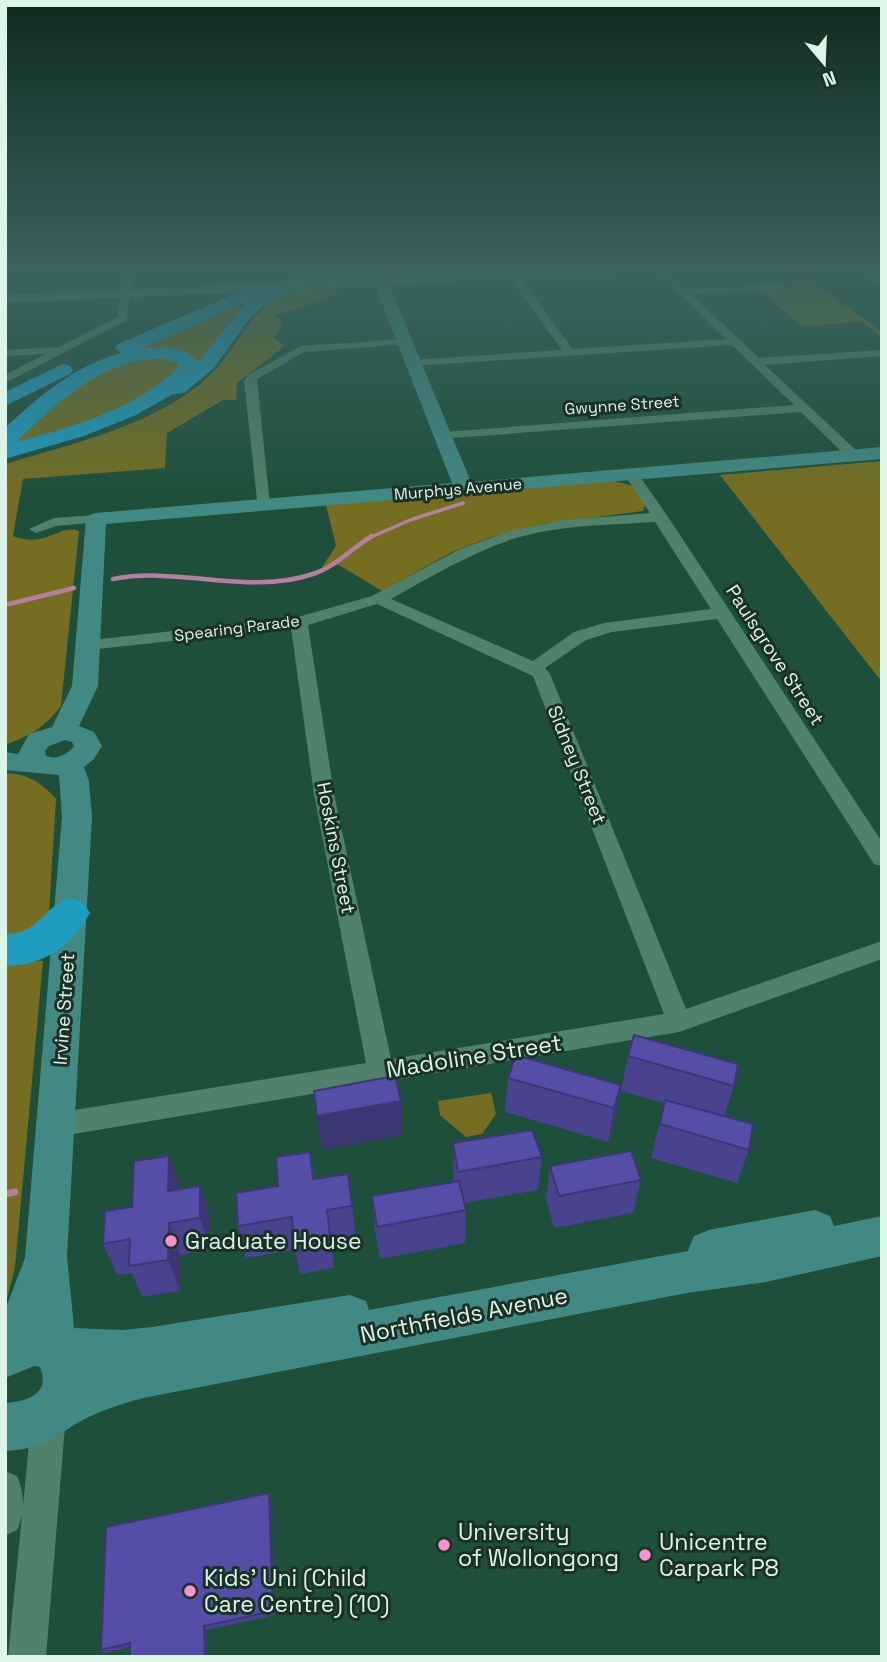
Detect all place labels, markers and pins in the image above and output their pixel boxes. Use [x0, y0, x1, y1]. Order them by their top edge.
place label: Graduate House [185, 1226, 362, 1256]
marker: Graduate House [163, 1233, 179, 1249]
place label: University of Wollongong [458, 1517, 619, 1573]
place label: Unicentre Carpark P8 [659, 1527, 779, 1583]
marker: University of Wollongong [436, 1537, 452, 1553]
marker: Unicentre Carpark P8 [637, 1547, 653, 1563]
place label: Kids’ Uni (Child Care Centre) (10) [204, 1563, 389, 1619]
marker: Kids’ Uni (Child Care Centre) (10) [182, 1583, 198, 1599]

